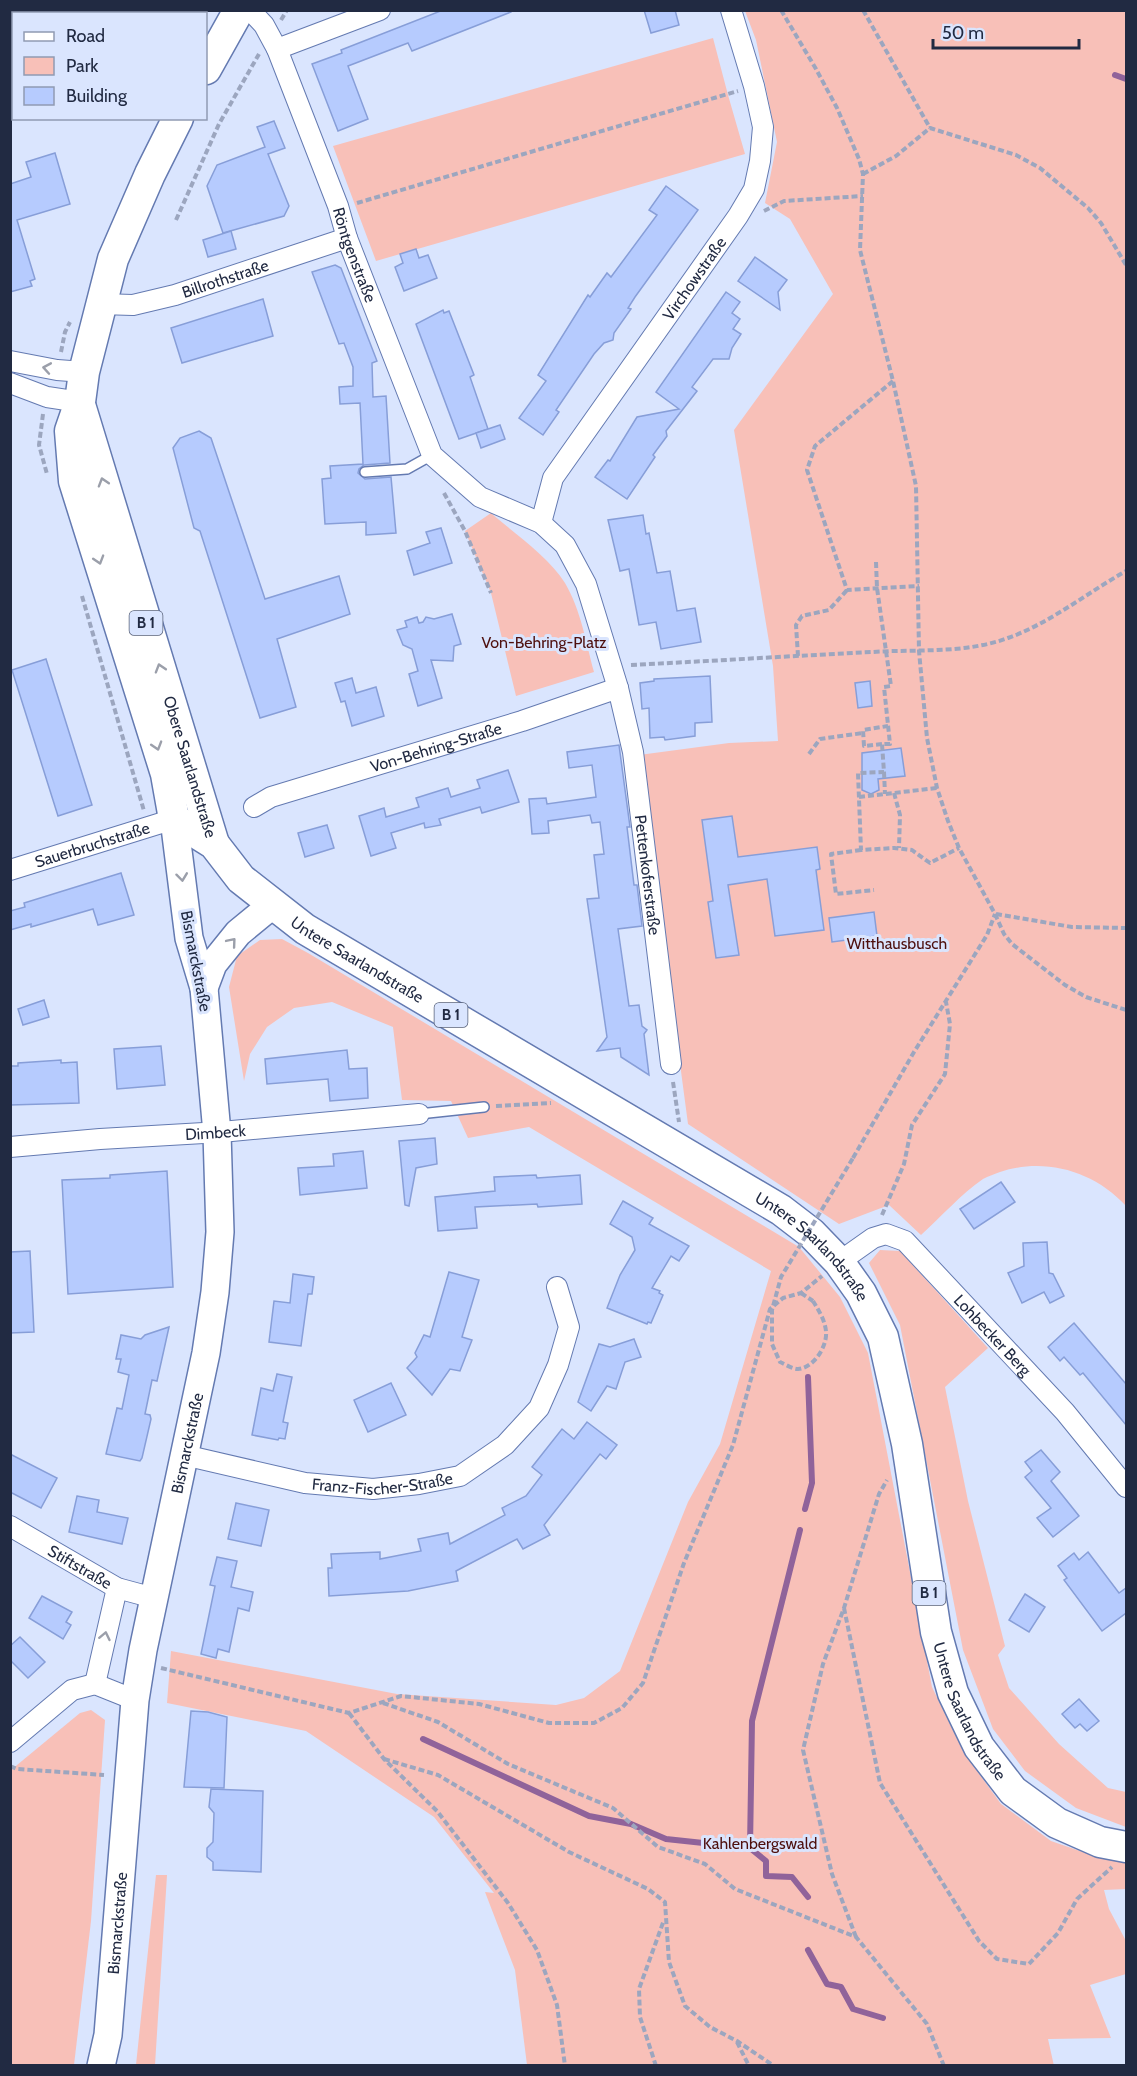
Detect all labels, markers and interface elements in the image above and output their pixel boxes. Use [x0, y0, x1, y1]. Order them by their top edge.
legend [12, 12, 207, 120]
scale bar [933, 12, 1078, 50]
text: 50 m [942, 22, 984, 44]
text: Road [66, 25, 105, 47]
text: Park [66, 55, 99, 77]
text: Building [66, 85, 128, 107]
street label: Röntgenstraße [329, 205, 381, 305]
street label: Virchowstraße [658, 233, 730, 323]
street label: Billrothstraße [179, 255, 271, 302]
one-way arrow [42, 362, 52, 375]
one-way arrow [98, 477, 110, 488]
one-way arrow [92, 554, 104, 565]
road number: B 1 [130, 611, 162, 635]
park label: Von-Behring-Platz [481, 633, 607, 652]
one-way arrow [155, 663, 167, 674]
street label: Obere Saarlandstraße [160, 694, 221, 840]
street label: Von-Behring-Straße [368, 718, 504, 776]
one-way arrow [150, 740, 162, 751]
street label: Pettenkoferstraße [631, 814, 665, 936]
street label: Sauerbruchstraße [32, 818, 152, 871]
one-way arrow [175, 872, 188, 881]
street label: Bismarckstraße [177, 909, 215, 1013]
street label: Untere Saarlandstraße [287, 912, 427, 1006]
park label: Witthausbusch [847, 934, 947, 953]
one-way arrow [224, 938, 235, 949]
road number: B 1 [434, 1003, 468, 1027]
street label: Dimbeck [185, 1120, 247, 1144]
street label: Untere Saarlandstraße [752, 1188, 873, 1304]
street label: Lohbecker Berg [950, 1290, 1036, 1380]
street label: Bismarckstraße [167, 1391, 207, 1495]
street label: Franz-Fischer-Straße [311, 1468, 454, 1499]
street label: Stiftstraße [45, 1541, 115, 1593]
road number: B 1 [912, 1581, 946, 1605]
one-way arrow [98, 1631, 111, 1641]
street label: Untere Saarlandstraße [930, 1640, 1010, 1784]
park label: Kahlenbergswald [703, 1834, 817, 1853]
street label: Bismarckstraße [103, 1871, 131, 1975]

